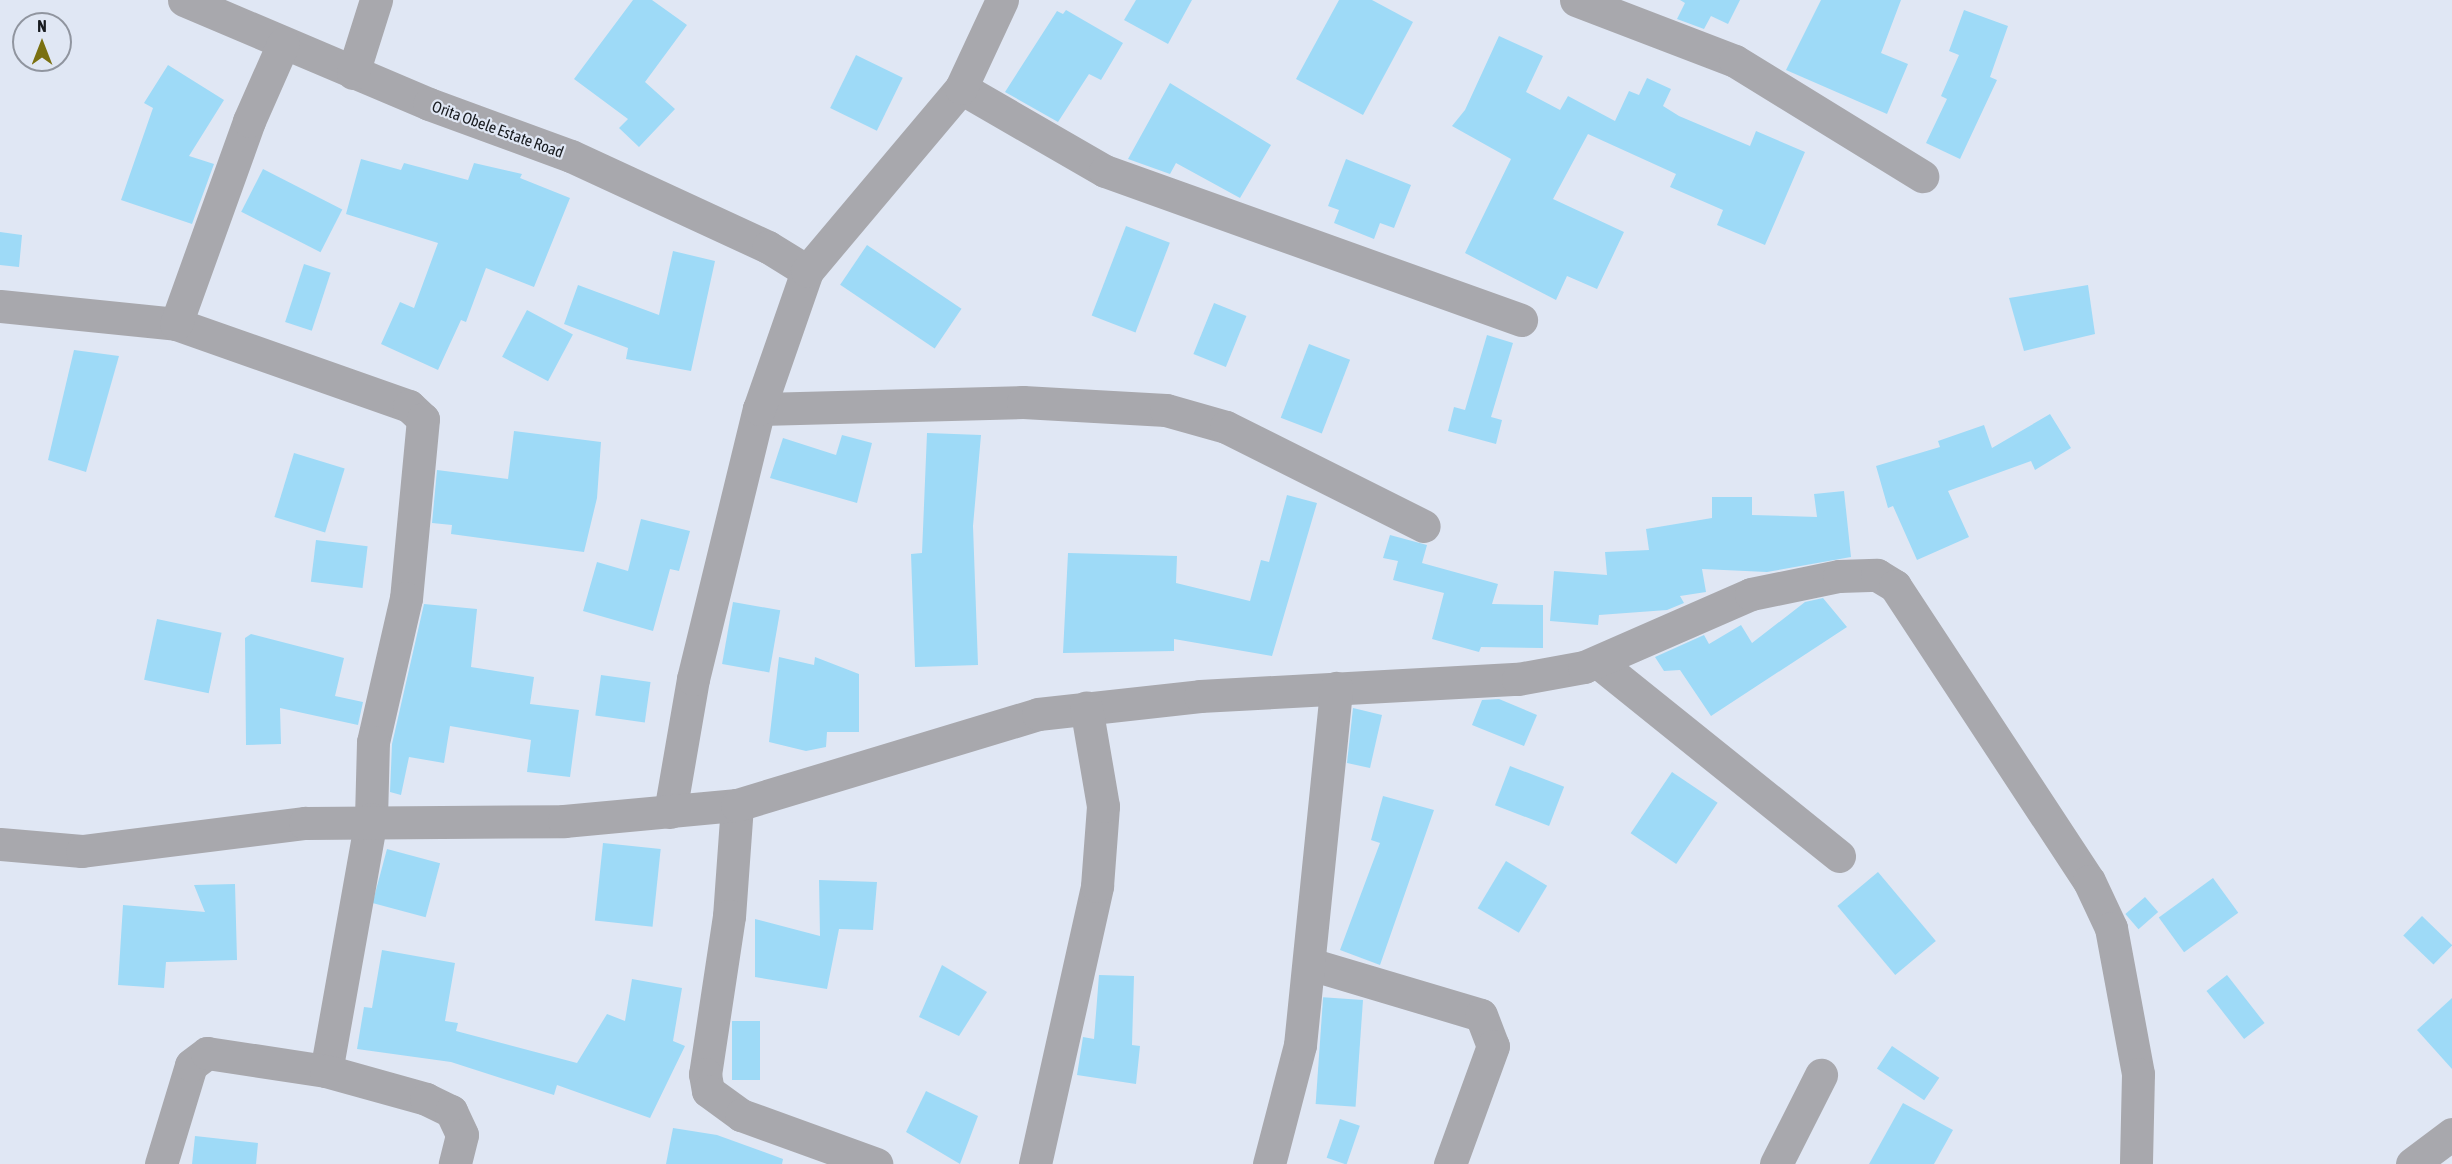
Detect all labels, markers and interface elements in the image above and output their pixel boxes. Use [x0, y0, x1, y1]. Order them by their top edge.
north arrow [12, 12, 72, 72]
text: N [37, 17, 47, 35]
street label: Orita Obele Estate Road [430, 96, 566, 162]

